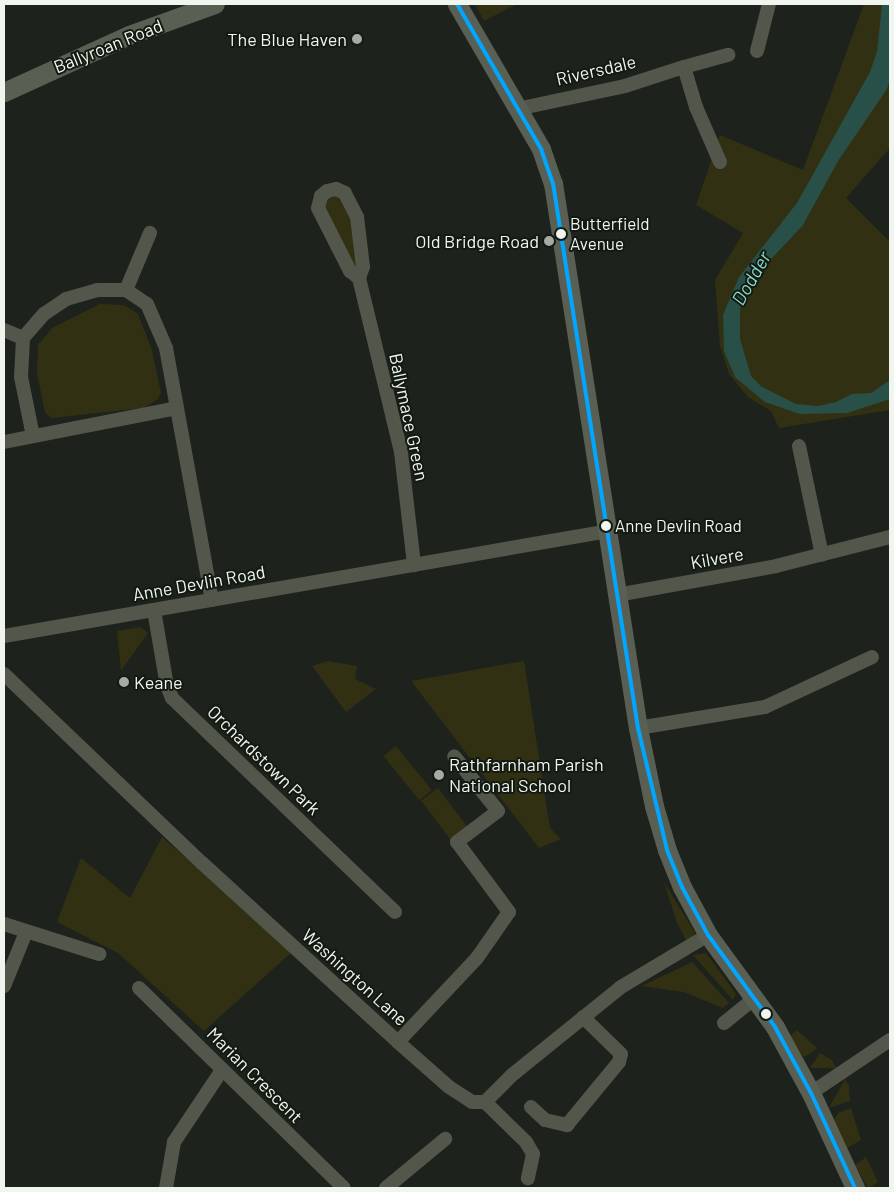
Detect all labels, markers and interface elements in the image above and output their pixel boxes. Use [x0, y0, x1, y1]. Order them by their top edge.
street label: Ballyroan Road [50, 14, 166, 78]
place label: The Blue Haven [227, 28, 347, 50]
marker: The Blue Haven [351, 33, 363, 45]
street label: Riversdale [554, 50, 638, 90]
place label: Butterfield Avenue [570, 214, 650, 254]
marker: Butterfield Avenue [556, 229, 566, 239]
place label: Old Bridge Road [415, 230, 539, 252]
marker: Old Bridge Road [543, 235, 555, 247]
water label: Dodder [727, 247, 775, 309]
street label: Ballymace Green [385, 351, 433, 483]
place label: Anne Devlin Road [615, 516, 742, 536]
marker: Anne Devlin Road [601, 521, 611, 531]
street label: Kilvere [689, 543, 745, 573]
street label: Anne Devlin Road [131, 561, 267, 605]
place label: Keane [134, 671, 183, 693]
marker: Keane [118, 676, 130, 688]
street label: Orchardstown Park [203, 701, 325, 819]
place label: Rathfarnham Parish National School [449, 754, 604, 796]
marker: Rathfarnham Parish National School [433, 769, 445, 781]
street label: Washington Lane [298, 924, 412, 1030]
unlabelled marker [761, 1009, 771, 1019]
street label: Marian Crescent [203, 1023, 307, 1127]

